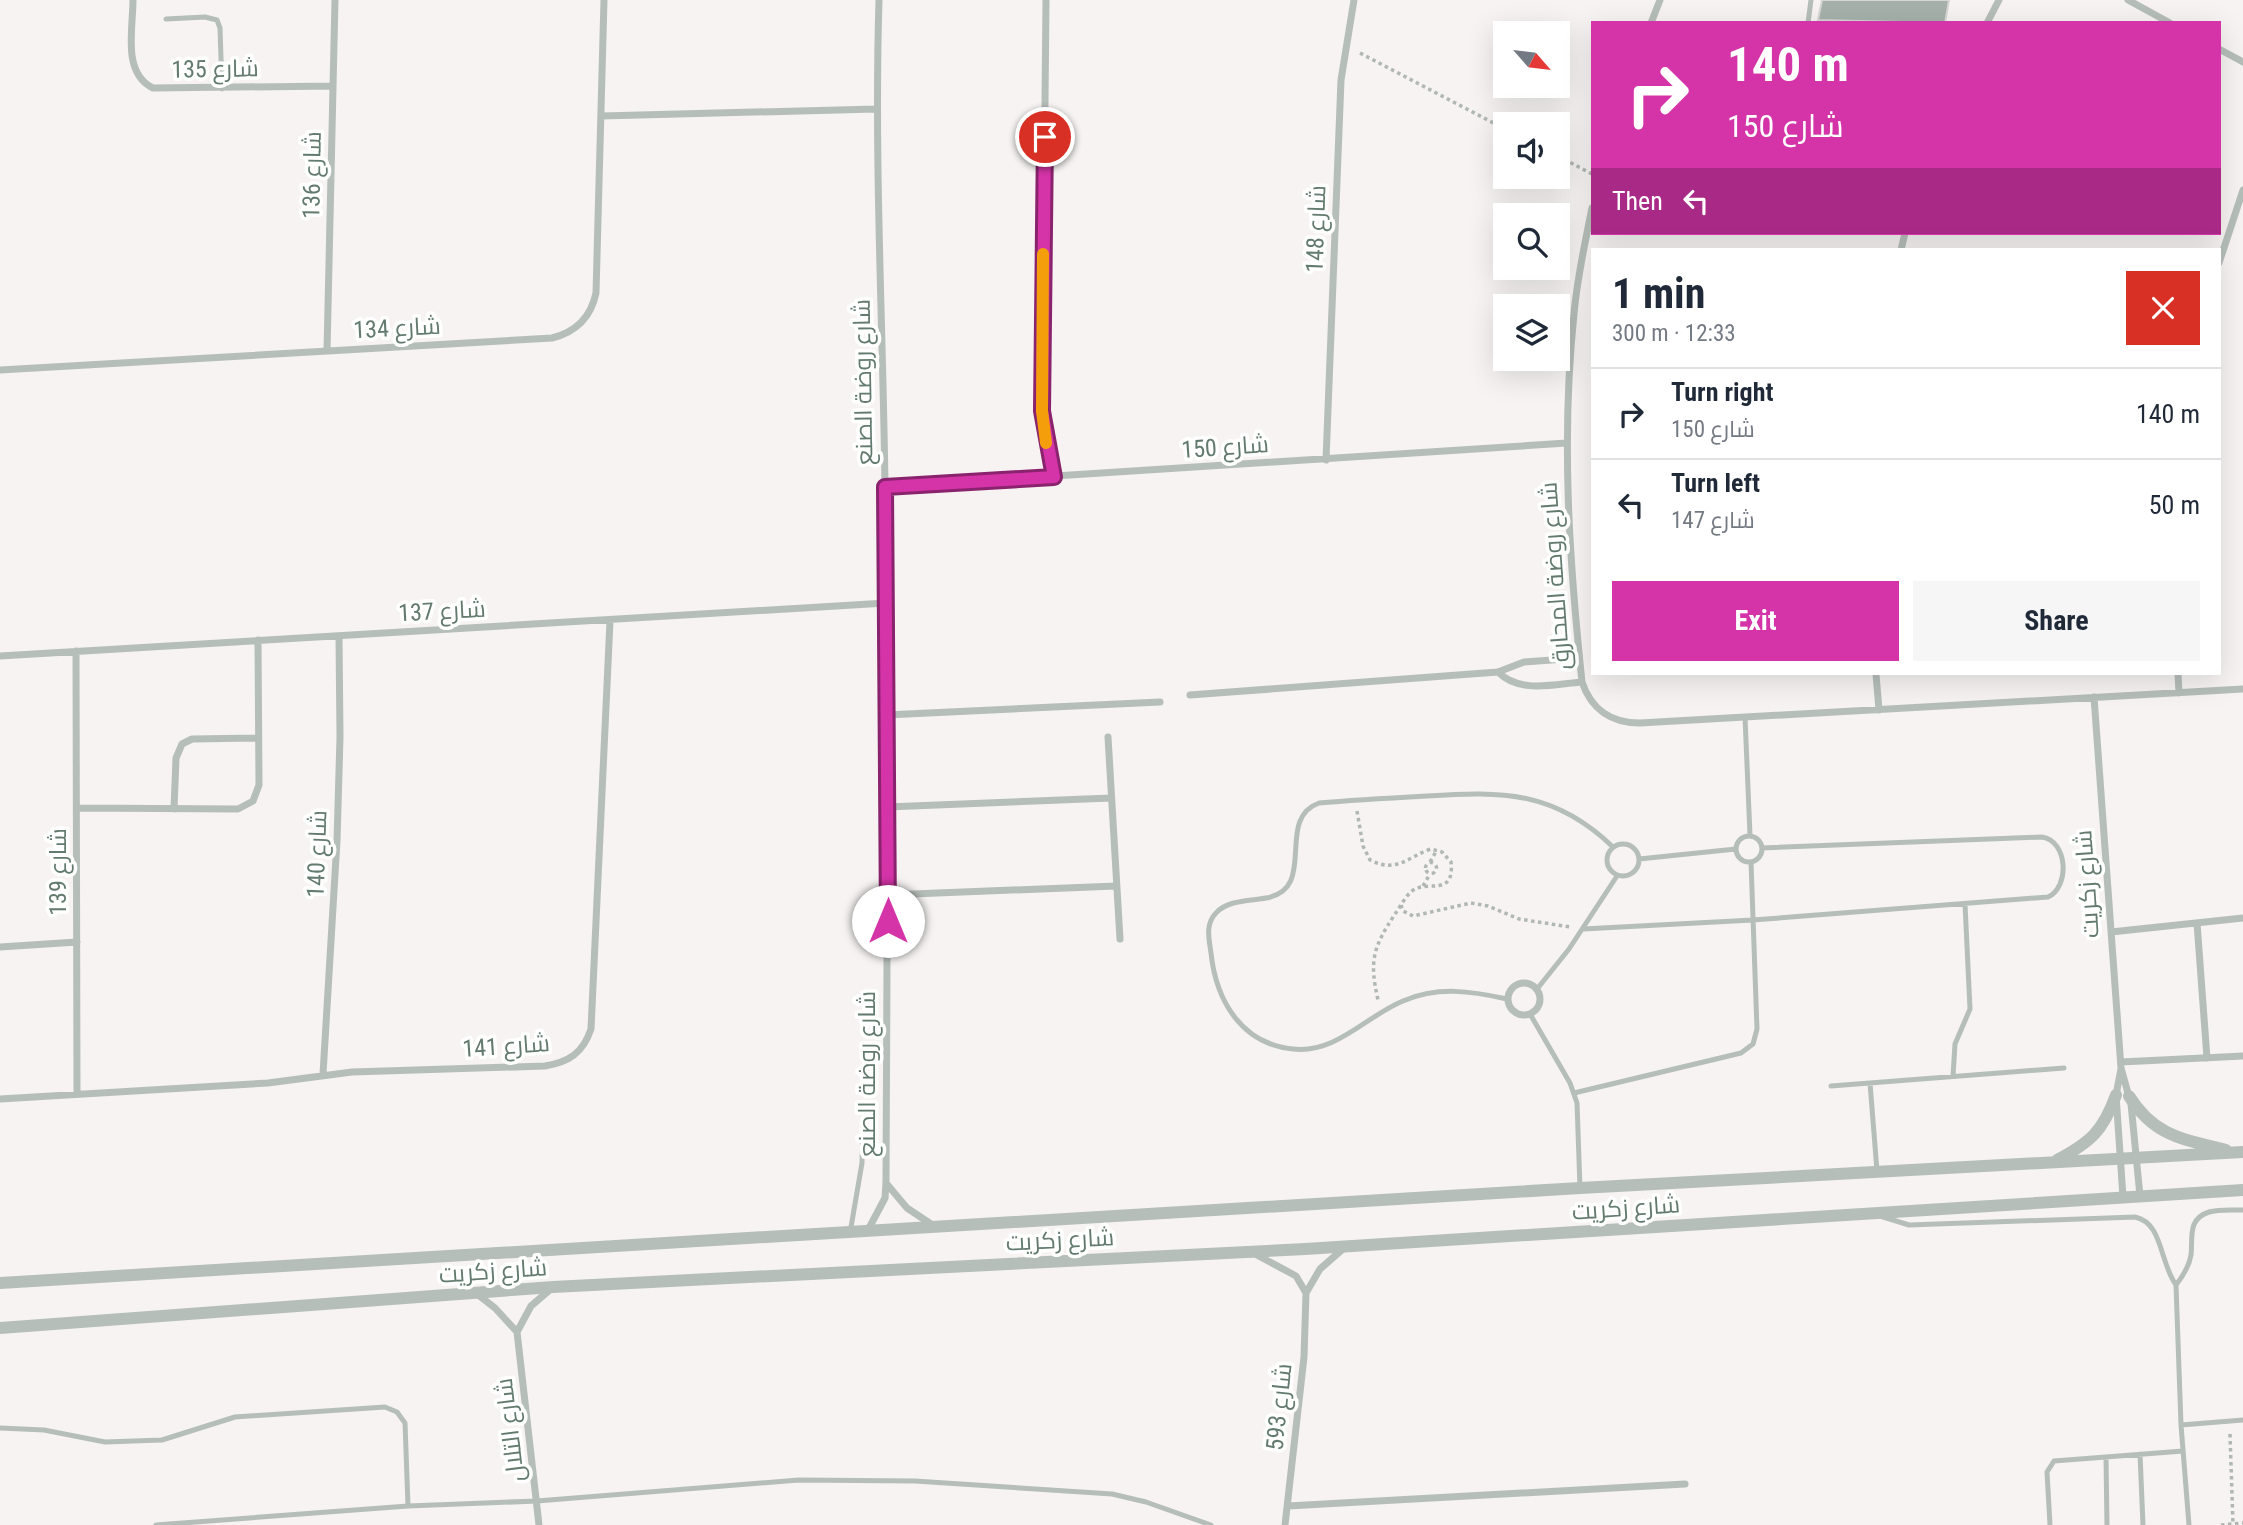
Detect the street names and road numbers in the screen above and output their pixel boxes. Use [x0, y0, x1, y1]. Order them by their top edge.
street label: شارع 135 [171, 54, 259, 86]
street label: شارع 136 [297, 131, 329, 219]
street label: شارع 148 [1300, 185, 1334, 273]
street label: شارع روضة الصنع [848, 299, 880, 465]
street label: شارع 134 [353, 312, 442, 346]
street label: شارع 150 [1180, 430, 1270, 466]
street label: شارع روضة المحارق [1534, 481, 1578, 671]
street label: شارع 137 [398, 595, 487, 629]
street label: شارع 140 [301, 810, 335, 898]
street label: شارع 139 [44, 828, 74, 916]
street label: شارع زكريت [2069, 829, 2107, 939]
street label: شارع روضة الصنع [853, 991, 883, 1157]
street label: شارع 141 [461, 1029, 551, 1065]
street label: شارع زكريت [1571, 1190, 1681, 1228]
street label: شارع زكريت [1005, 1223, 1115, 1259]
street label: شارع زكريت [438, 1253, 548, 1291]
street label: شارع 593 [1261, 1362, 1299, 1452]
street label: شارع التلال [490, 1376, 532, 1483]

